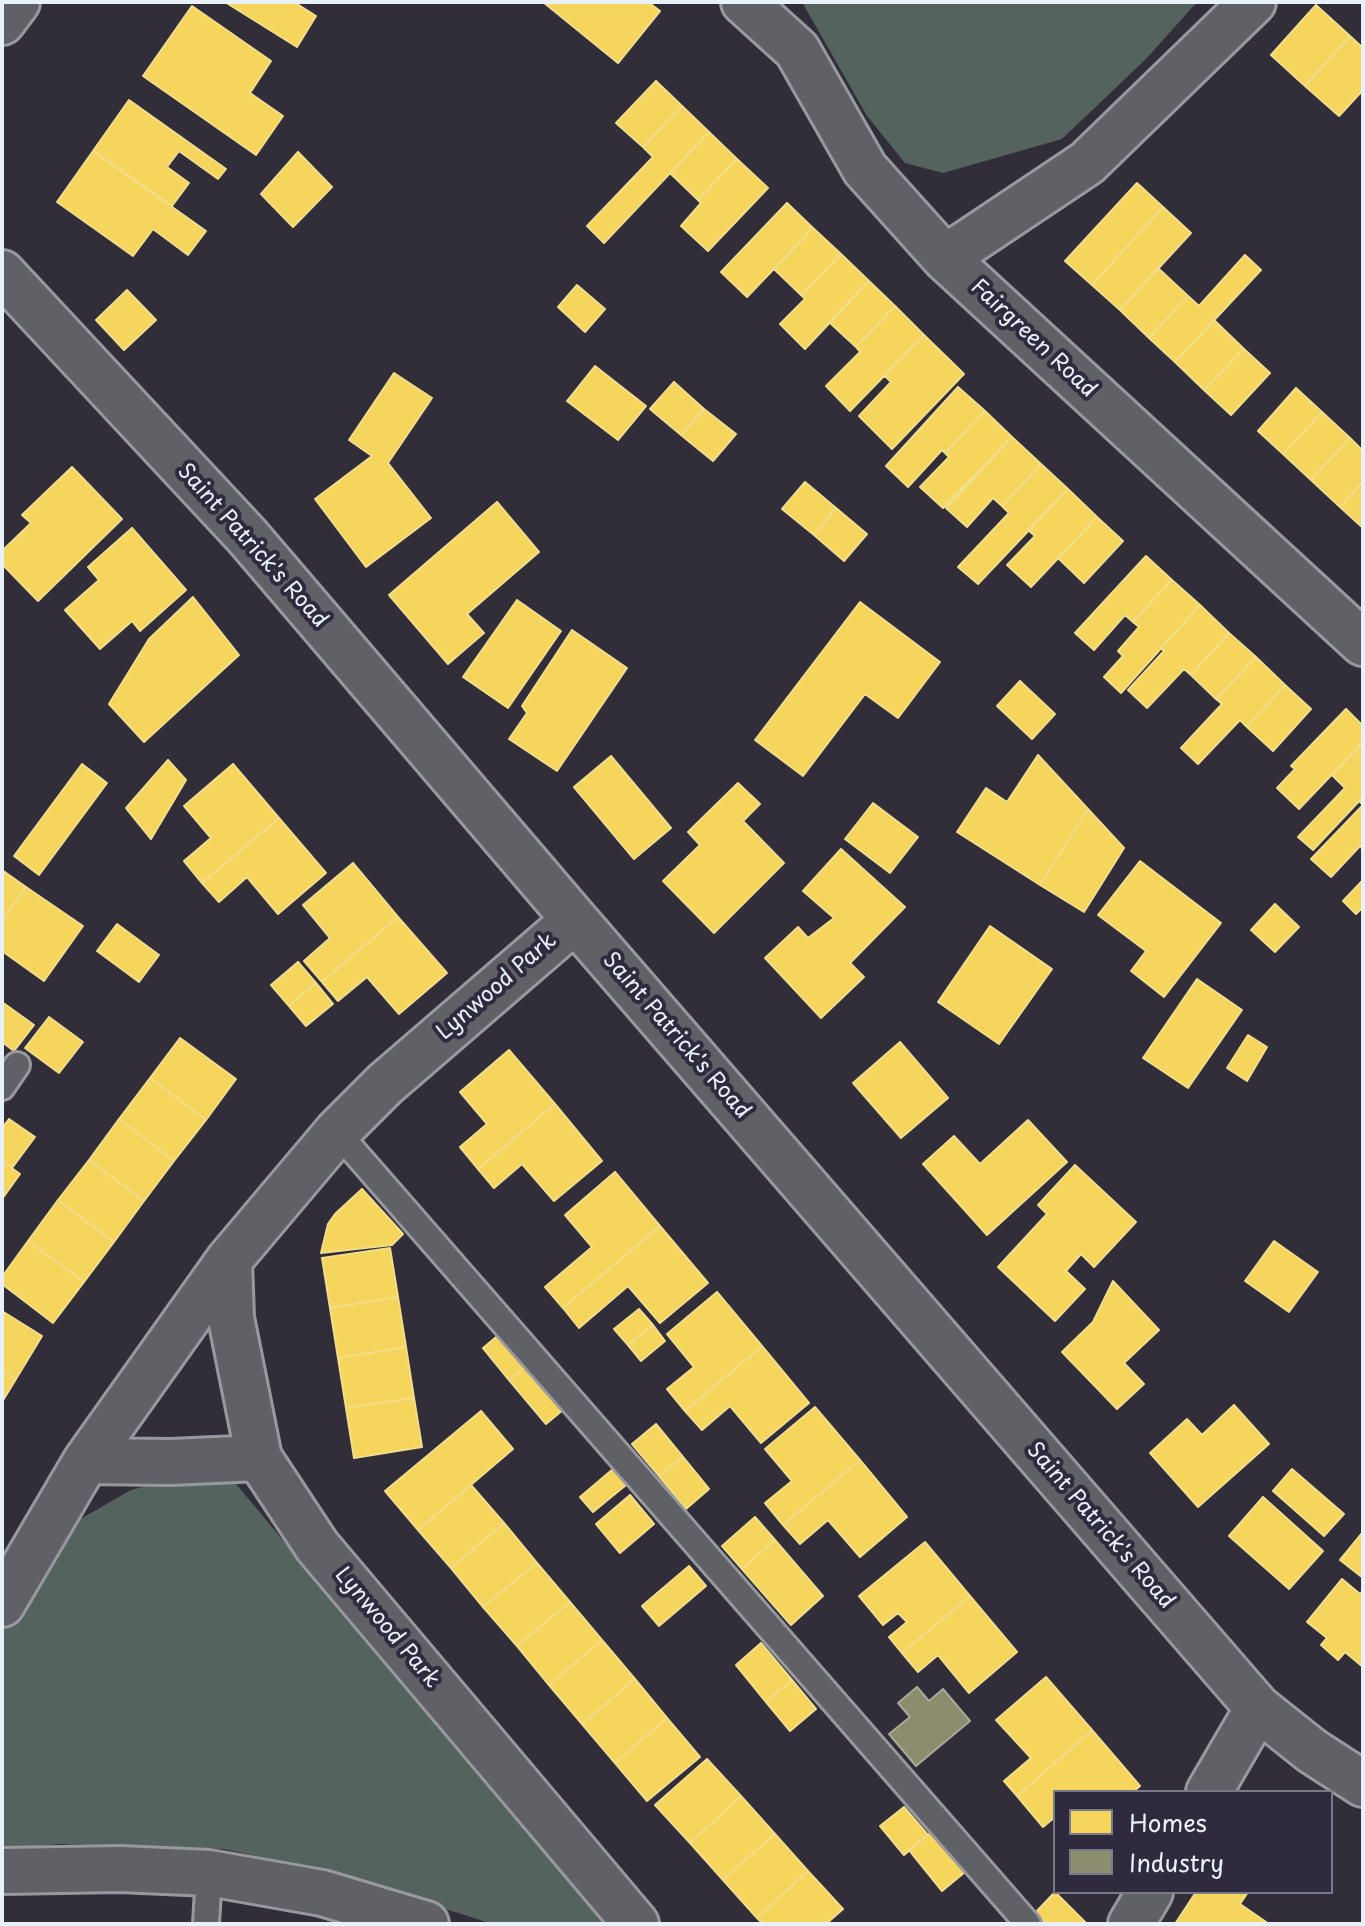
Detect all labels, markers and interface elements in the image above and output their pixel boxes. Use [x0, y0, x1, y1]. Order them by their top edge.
street label: Fairgreen Road [965, 274, 1101, 404]
street label: Saint Patrick's Road [171, 459, 333, 633]
street label: Lynwood Park [432, 928, 562, 1046]
street label: Saint Patrick's Road [597, 947, 755, 1125]
street label: Saint Patrick's Road [1021, 1437, 1179, 1615]
street label: Lynwood Park [329, 1562, 445, 1694]
legend [1053, 1790, 1333, 1894]
text: Homes [1129, 1804, 1207, 1840]
text: Industry [1129, 1844, 1224, 1880]

